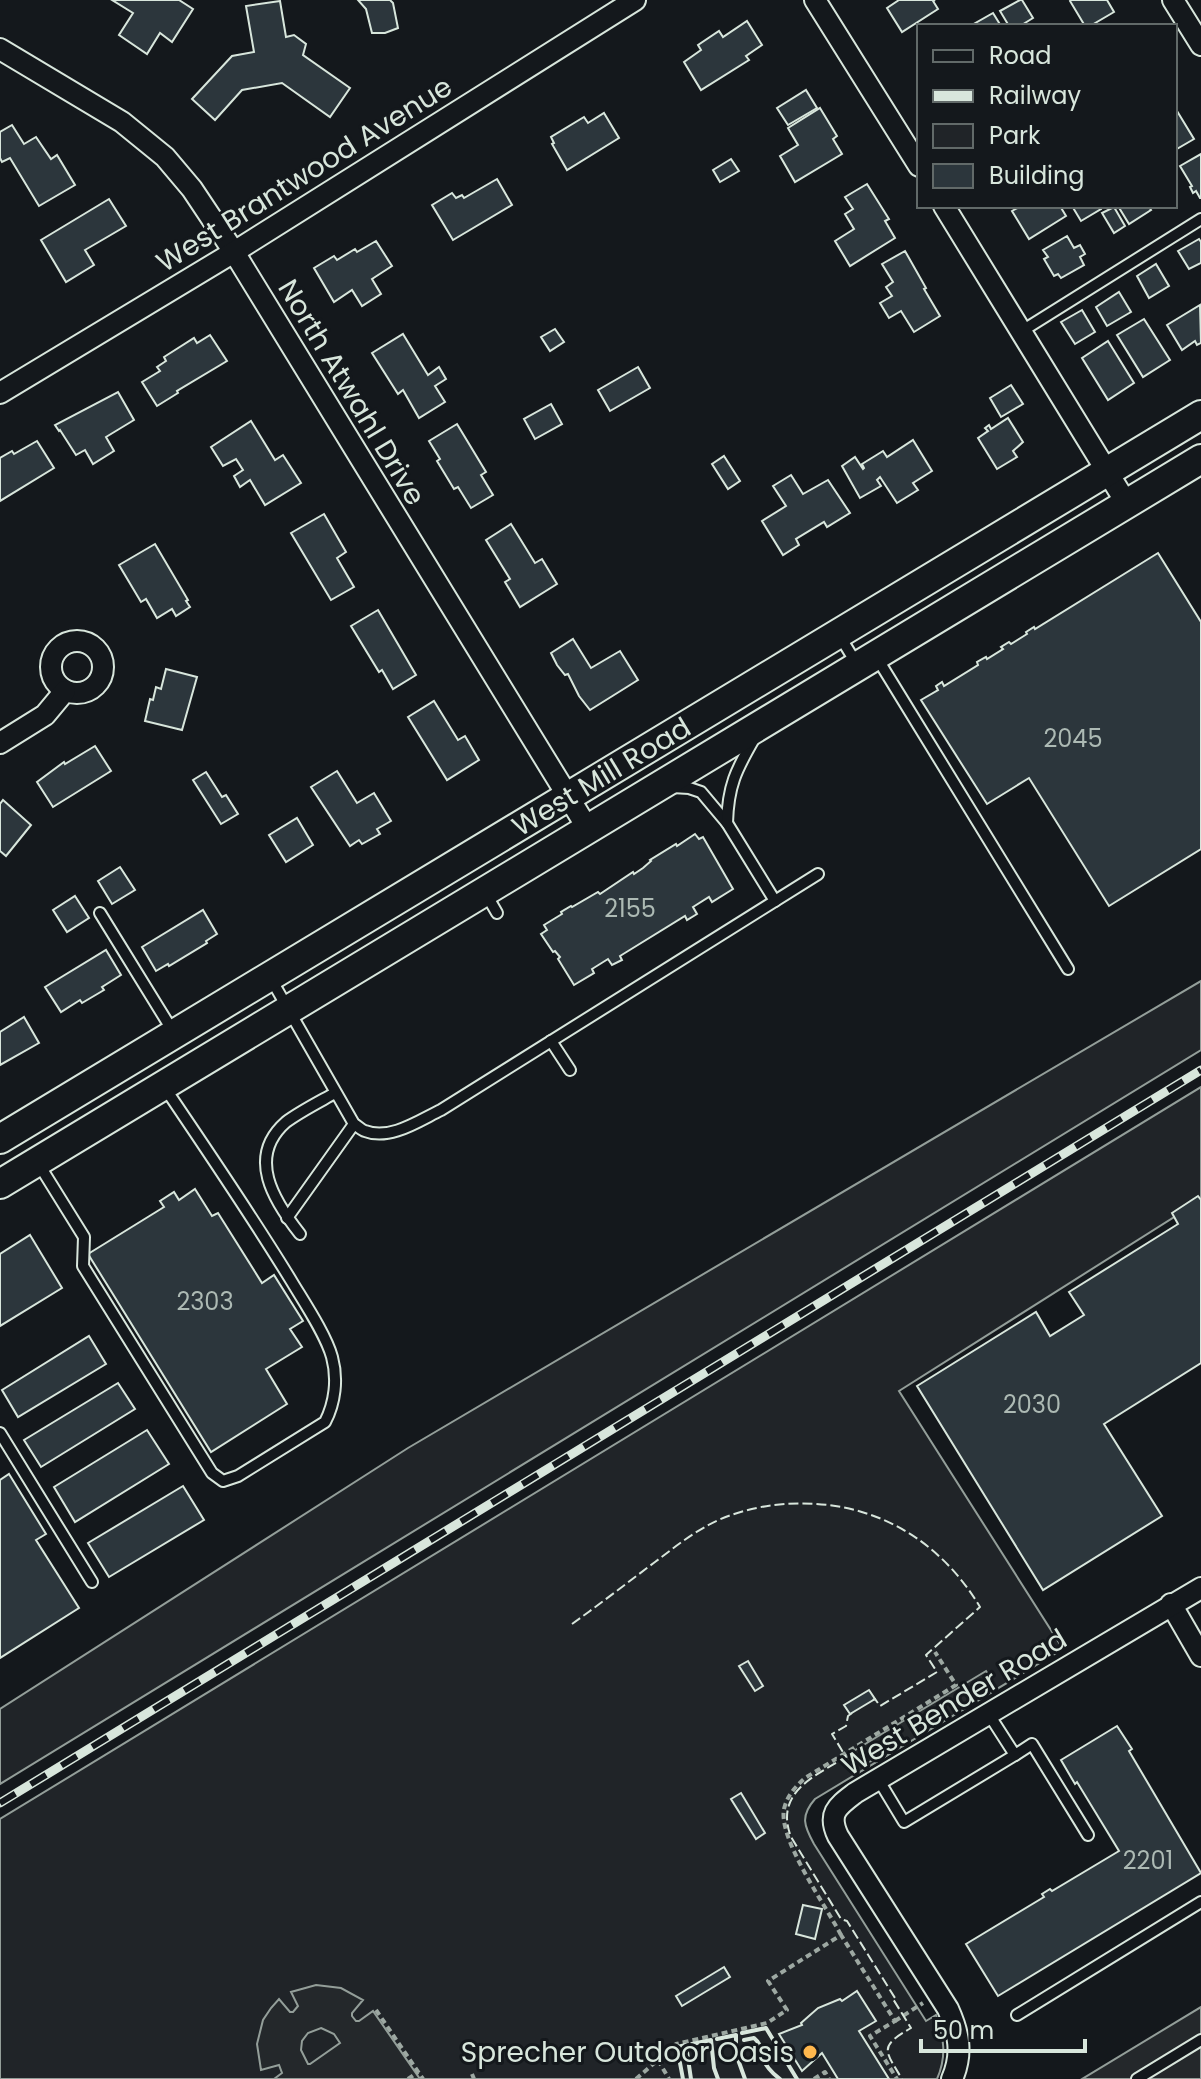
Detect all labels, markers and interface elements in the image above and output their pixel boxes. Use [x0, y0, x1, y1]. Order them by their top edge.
legend [917, 24, 1177, 208]
text: Road [989, 39, 1051, 72]
street label: West Brantwood Avenue [149, 67, 460, 282]
text: Railway [989, 79, 1082, 112]
text: Park [989, 119, 1041, 152]
text: Building [989, 159, 1085, 192]
street label: North Atwahl Drive [269, 272, 434, 512]
street label: West Mill Road [505, 708, 698, 846]
house number: 2045 [1043, 722, 1103, 755]
house number: 2155 [604, 892, 656, 925]
house number: 2303 [176, 1285, 234, 1318]
house number: 2030 [1003, 1388, 1061, 1421]
street label: West Bender Road [834, 1620, 1074, 1785]
house number: 2201 [1123, 1844, 1173, 1877]
scale bar [921, 2003, 1085, 2053]
text: 50 m [933, 2014, 994, 2047]
place label: Sprecher Outdoor Oasis [461, 2033, 794, 2072]
marker: Sprecher Outdoor Oasis [801, 2043, 819, 2061]

